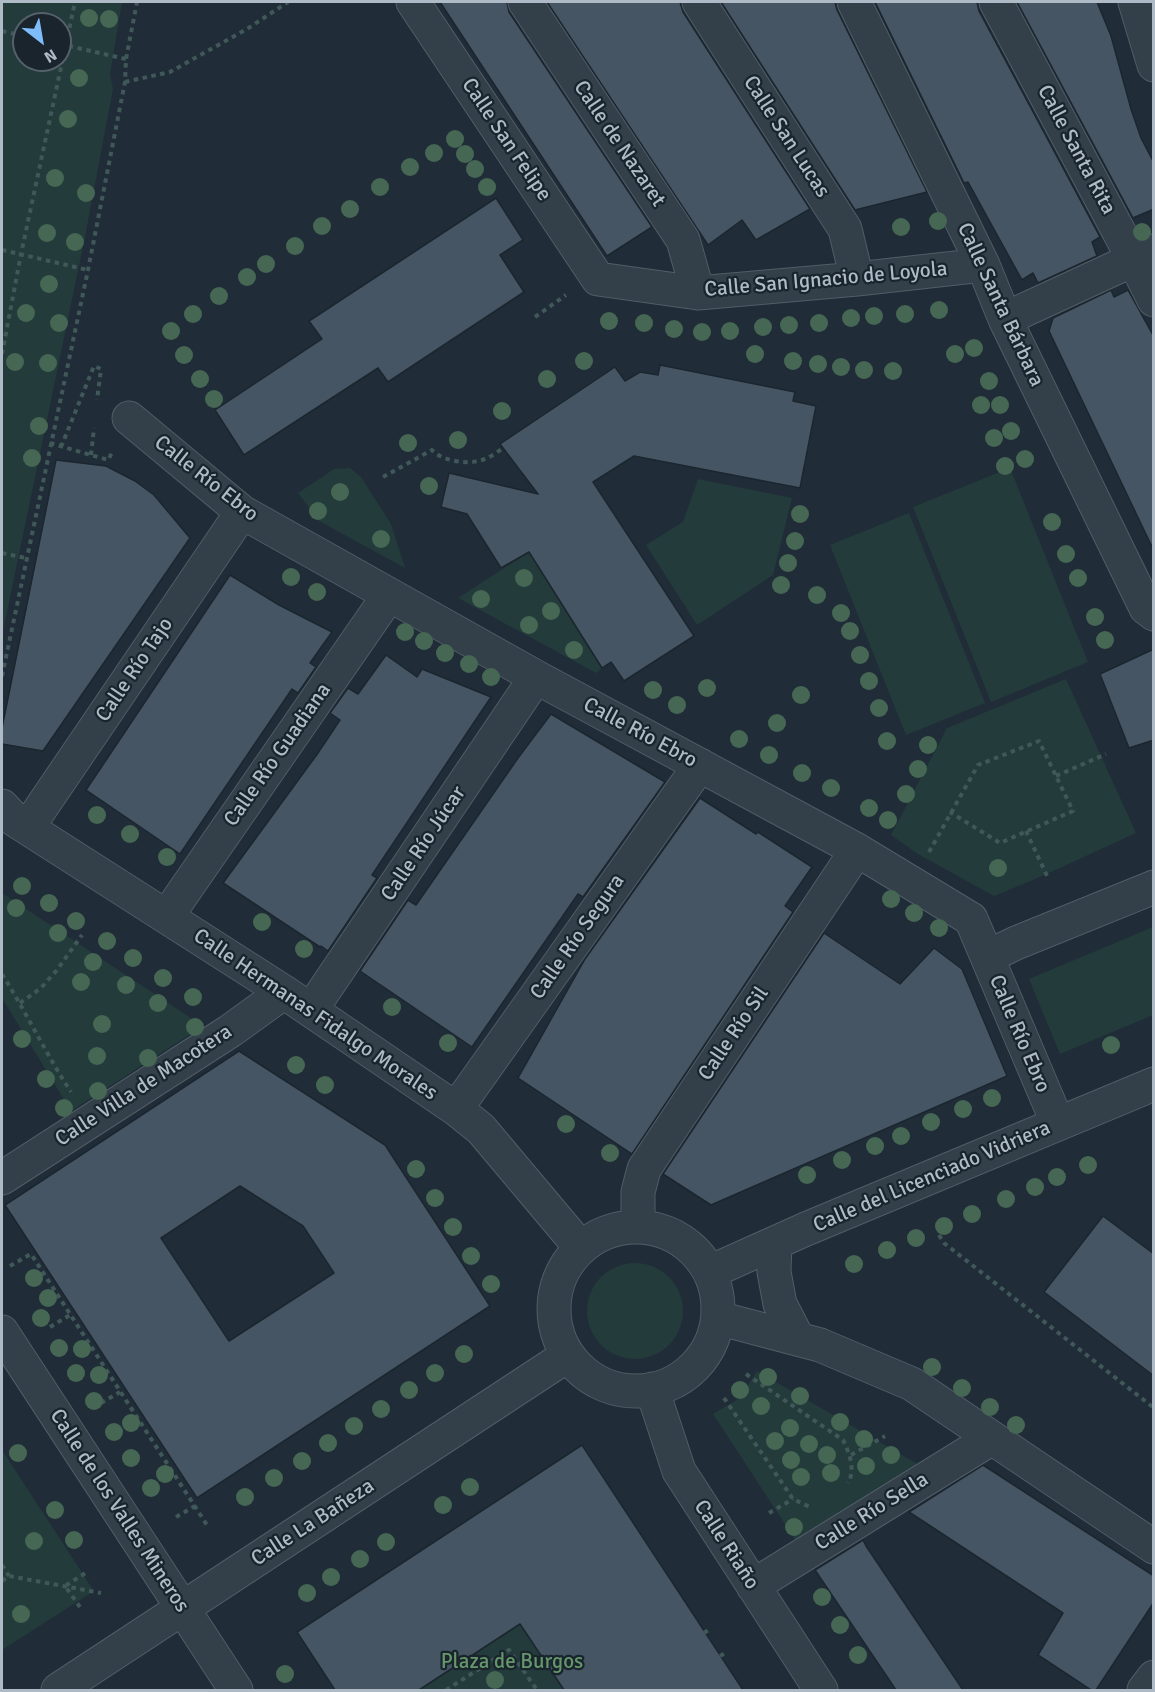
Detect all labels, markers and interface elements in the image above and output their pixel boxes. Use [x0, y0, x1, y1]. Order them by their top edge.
north arrow [12, 12, 72, 72]
text: N [40, 44, 60, 67]
street label: Calle San Lucas [737, 71, 835, 203]
street label: Calle San Felipe [456, 74, 556, 206]
street label: Calle de Nazaret [568, 76, 670, 212]
street label: Calle Santa Rita [1031, 81, 1121, 219]
street label: Calle Santa Bárbara [951, 219, 1049, 391]
street label: Calle San Ignacio de Loyola [703, 257, 949, 303]
street label: Calle Río Ebro [149, 431, 263, 527]
street label: Calle Río Tajo [91, 613, 179, 727]
street label: Calle Río Guadiana [219, 679, 337, 831]
street label: Calle Río Ebro [579, 692, 701, 774]
street label: Calle Río Júcar [376, 782, 472, 906]
street label: Calle Río Segura [526, 870, 630, 1004]
street label: Calle Hermanas Fidalgo Morales [188, 924, 442, 1106]
street label: Calle Río Ebro [983, 971, 1055, 1097]
street label: Calle Río Sil [693, 982, 775, 1086]
street label: Calle Villa de Macotera [51, 1019, 237, 1153]
street label: Calle del Licenciado Vidriera [810, 1116, 1054, 1238]
street label: Calle de los Valles Mineros [44, 1405, 194, 1617]
street label: Calle Río Sella [811, 1467, 933, 1557]
street label: Calle La Bañeza [247, 1474, 379, 1572]
street label: Calle Riaño [688, 1496, 764, 1594]
park label: Plaza de Burgos [441, 1649, 583, 1675]

